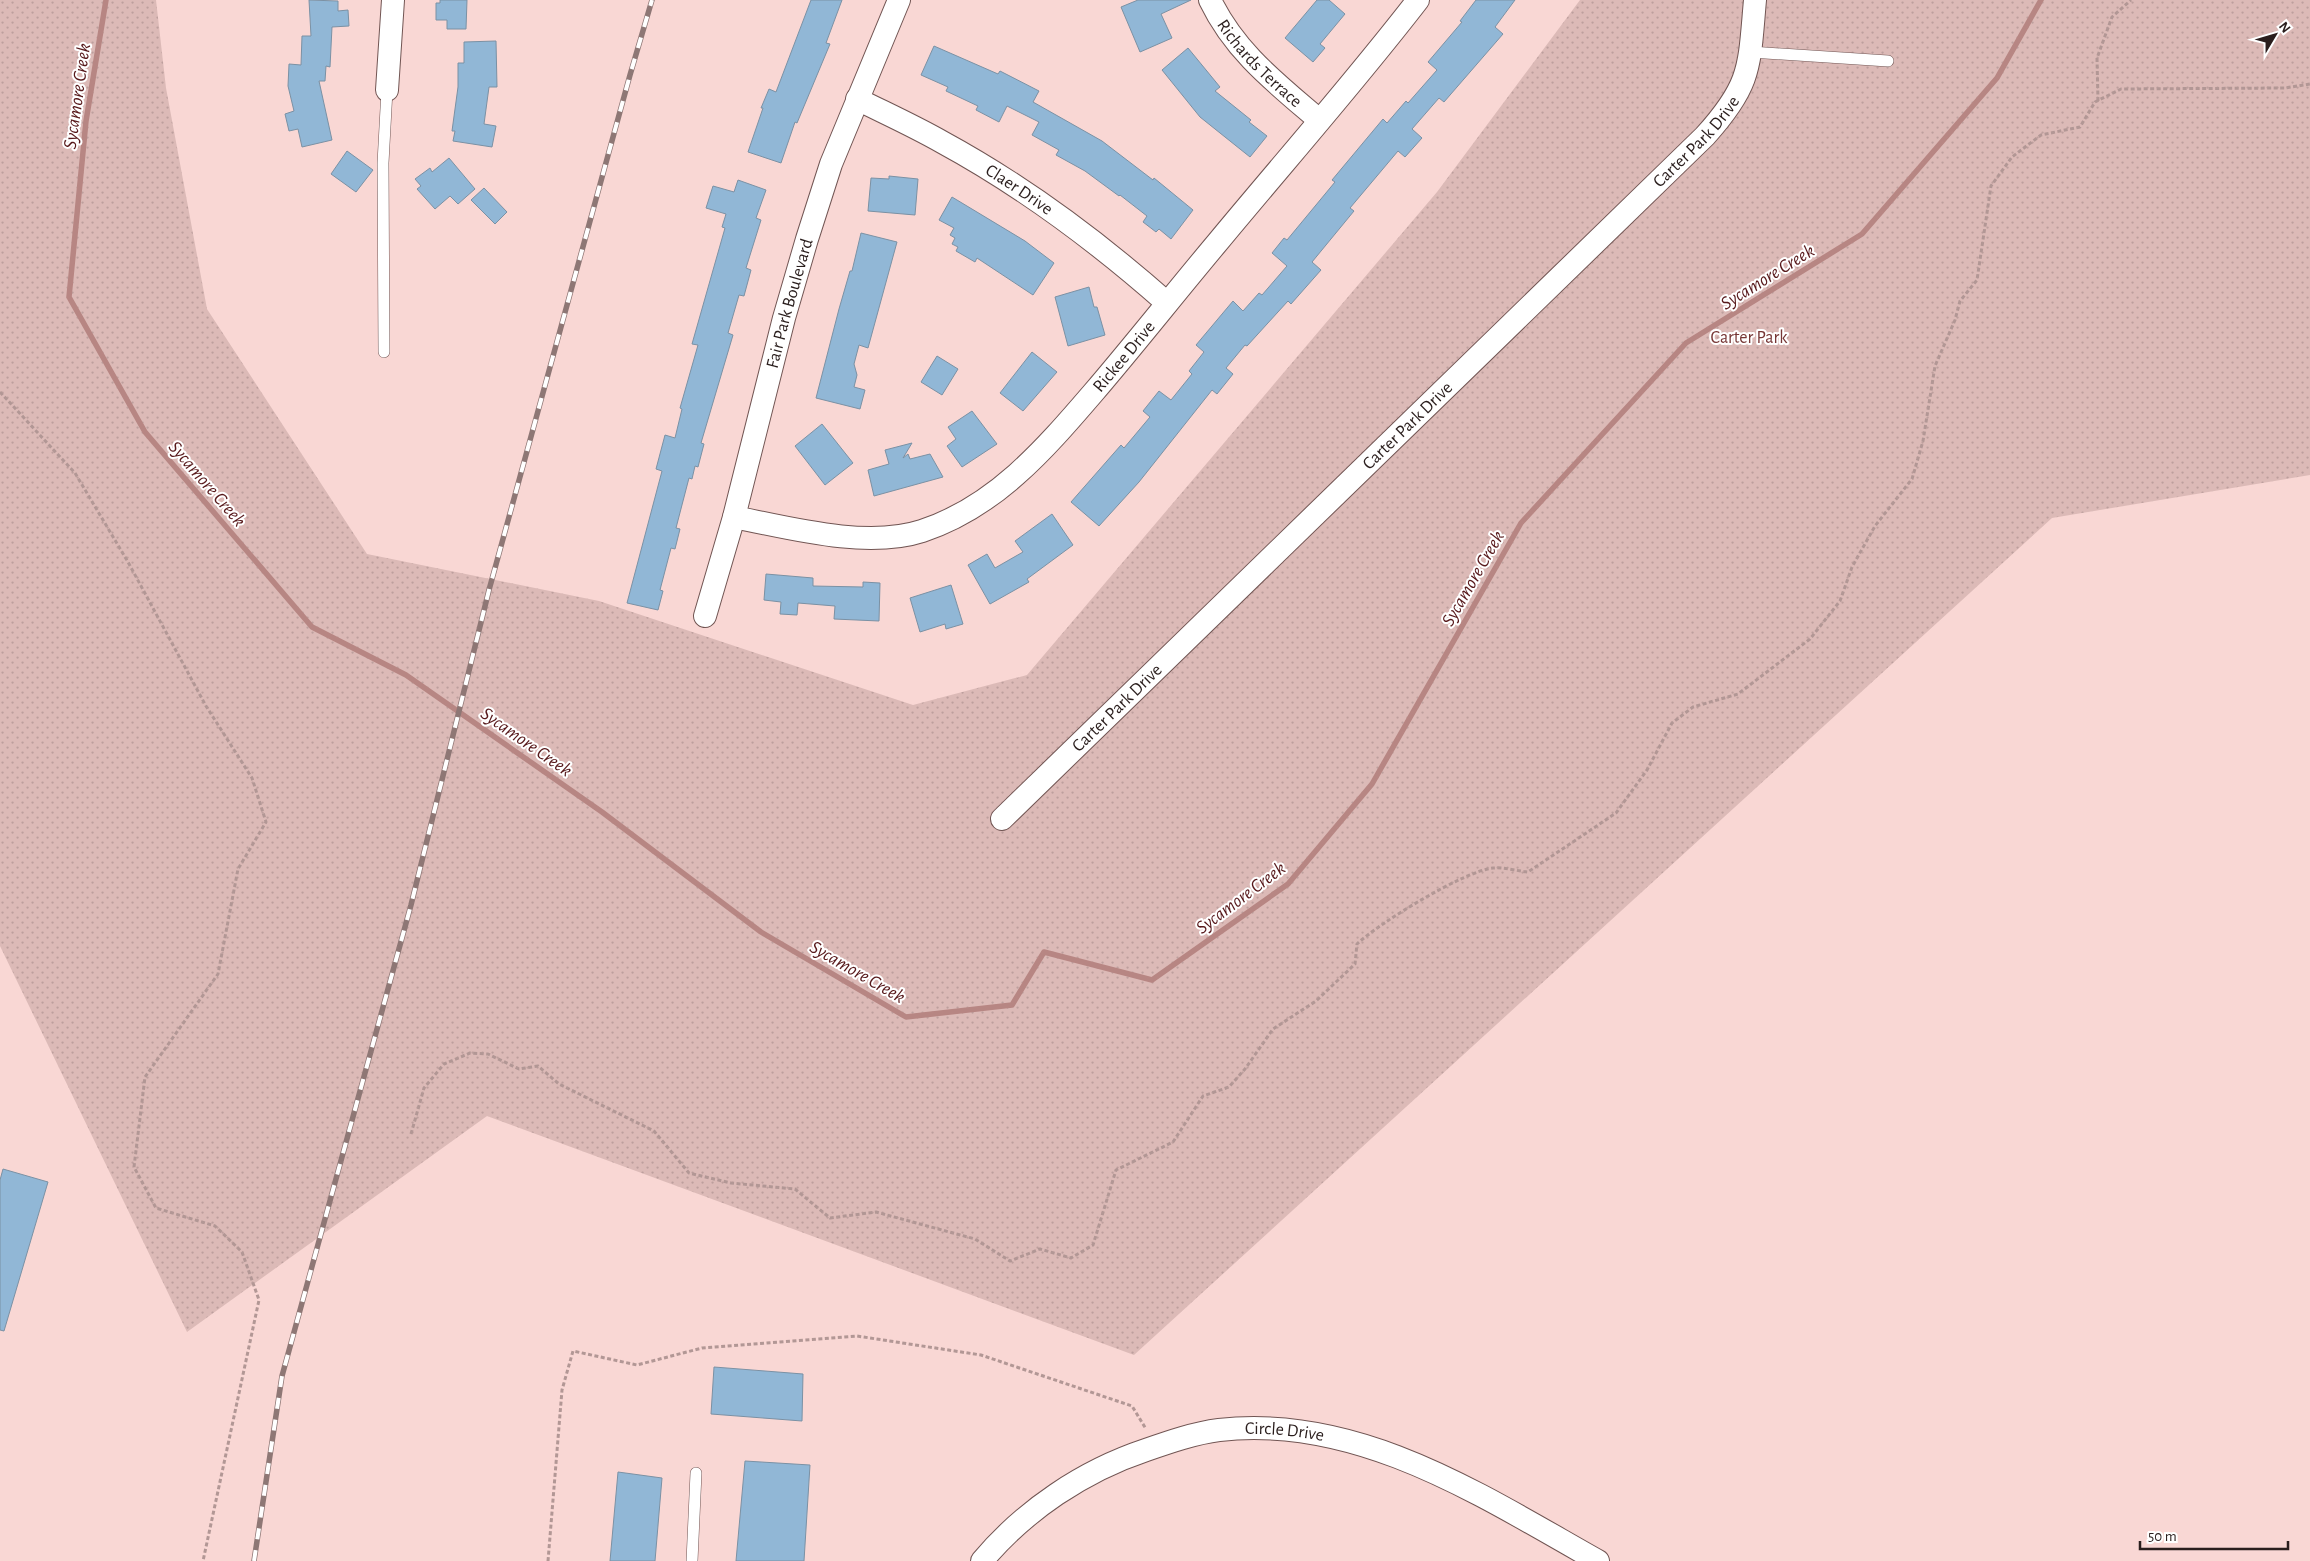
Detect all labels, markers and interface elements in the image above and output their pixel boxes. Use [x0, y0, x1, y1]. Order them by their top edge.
north arrow [2250, 10, 2300, 60]
street label: Richards Terrace [1213, 16, 1305, 111]
text: N [2276, 19, 2293, 36]
water label: Sycamore Creek [61, 42, 94, 150]
street label: Carter Park Drive [1650, 93, 1743, 191]
street label: Claer Drive [982, 161, 1056, 219]
street label: Fair Park Boulevard [764, 237, 817, 370]
water label: Sycamore Creek [1718, 241, 1818, 314]
street label: Rickee Drive [1090, 318, 1159, 396]
park label: Carter Park [1711, 329, 1788, 347]
street label: Carter Park Drive [1360, 379, 1456, 473]
water label: Sycamore Creek [165, 438, 249, 531]
water label: Sycamore Creek [1438, 528, 1508, 630]
street label: Carter Park Drive [1069, 661, 1166, 756]
water label: Sycamore Creek [477, 704, 575, 781]
water label: Sycamore Creek [1193, 858, 1289, 938]
water label: Sycamore Creek [806, 937, 908, 1007]
street label: Circle Drive [1245, 1420, 1326, 1445]
scale bar [2140, 1518, 2288, 1550]
text: 50 m [2148, 1529, 2177, 1544]

